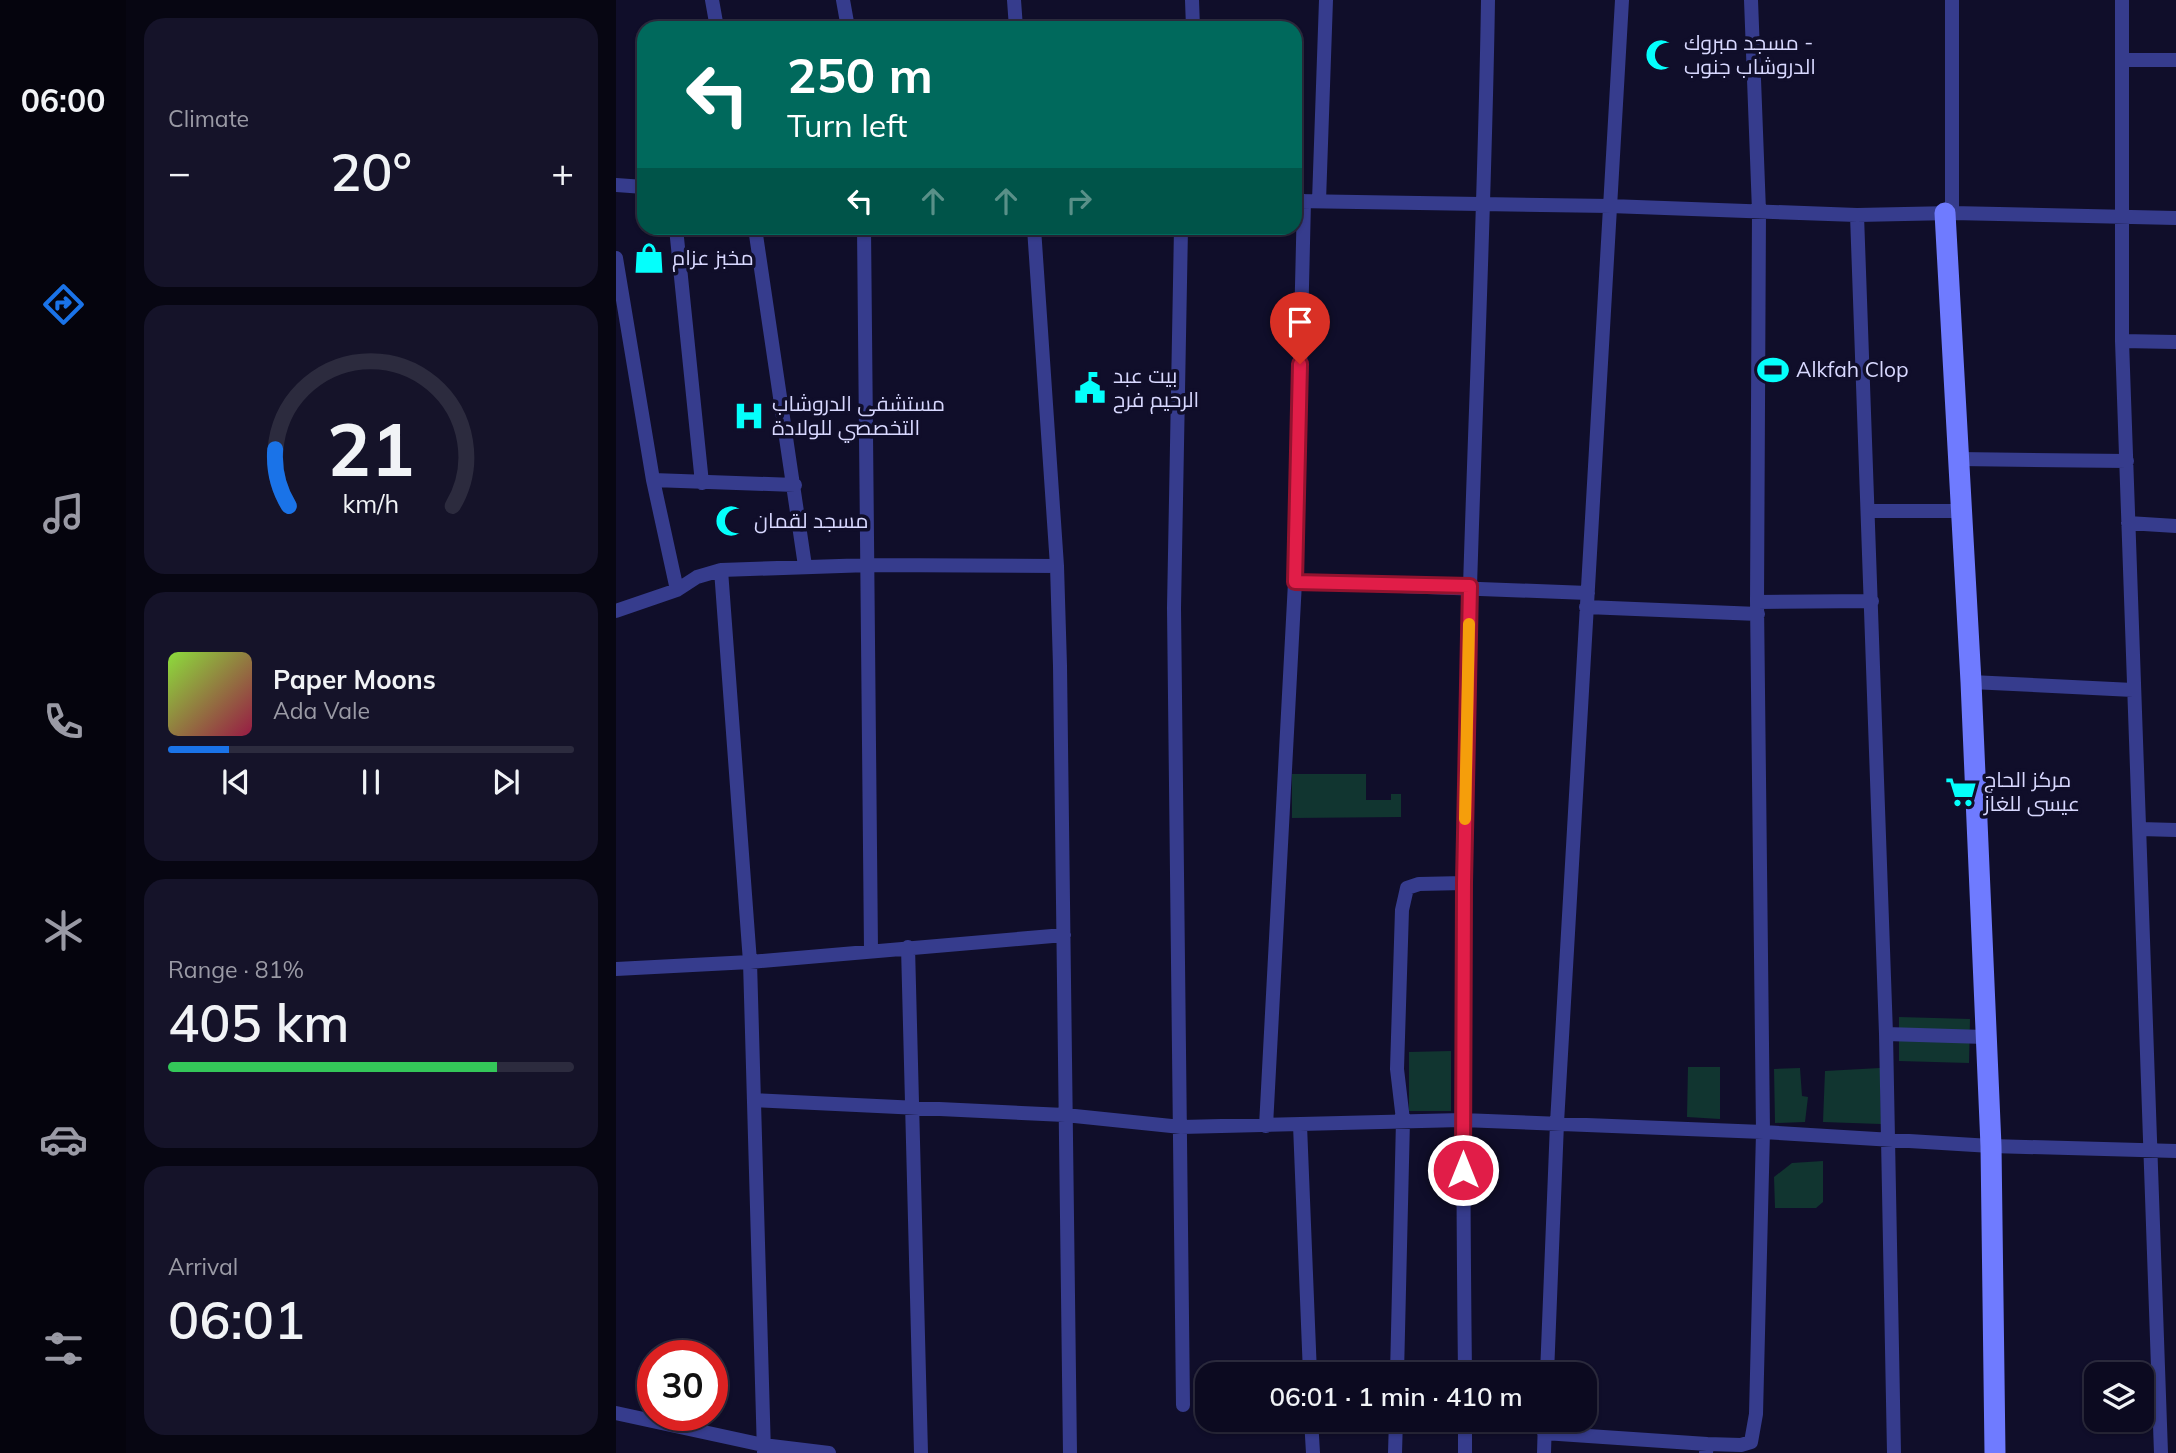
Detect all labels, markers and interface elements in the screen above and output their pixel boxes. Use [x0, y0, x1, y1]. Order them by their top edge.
place label: مسجد مبروك - الدروشاب جنوب [1684, 29, 1816, 79]
mosque icon: مسجد مبروك - الدروشاب جنوب [1644, 38, 1678, 72]
text: 250 m [787, 44, 933, 105]
icon: left [672, 49, 763, 140]
text: 06:00 [21, 80, 105, 120]
text: Climate [168, 104, 249, 133]
text: Turn left [787, 105, 907, 145]
text: 20° [330, 139, 412, 204]
text: − [168, 148, 191, 196]
text: + [551, 148, 574, 196]
icon: left [841, 182, 879, 220]
icon: ahead [914, 182, 952, 220]
icon: ahead [987, 182, 1025, 220]
icon: right [1060, 182, 1098, 220]
shop icon: مخبز عزام [632, 241, 666, 275]
place label: مخبز عزام [672, 244, 754, 272]
icon: directions [39, 280, 88, 329]
pin [1270, 292, 1330, 364]
icon: arrive [1281, 303, 1319, 341]
sports icon: Alkfah Clop [1756, 353, 1790, 387]
place label: Alkfah Clop [1796, 356, 1909, 382]
place label: بيت عبد الرحيم فرح [1113, 362, 1199, 414]
public building icon: بيت عبد الرحيم فرح [1073, 371, 1107, 405]
place label: مستشفى الدروشاب التخصصي للولادة [772, 390, 945, 443]
hospital icon: مستشفى الدروشاب التخصصي للولادة [732, 399, 766, 433]
text: 21 [327, 403, 415, 494]
text: km/h [343, 487, 399, 518]
icon: music [39, 489, 88, 538]
mosque icon: مسجد لقمان [714, 504, 748, 538]
place label: مسجد لقمان [754, 507, 868, 534]
text: Paper Moons [273, 663, 436, 696]
text: Ada Vale [273, 696, 370, 725]
icon: phone [39, 697, 88, 746]
icon: previous [217, 763, 255, 801]
icon: pause [352, 763, 390, 801]
icon: next [487, 763, 525, 801]
place label: مركز الحاج عيسى للغاز [1983, 766, 2080, 817]
supermarket icon: مركز الحاج عيسى للغاز [1944, 775, 1978, 809]
icon: climate [39, 906, 88, 955]
text: Range · 81% [168, 955, 304, 984]
text: 405 km [168, 990, 349, 1055]
icon: car [39, 1115, 88, 1164]
position arrow [1426, 1133, 1500, 1207]
text: Arrival [168, 1252, 238, 1281]
text: 06:01 [168, 1287, 305, 1352]
icon: filters [39, 1324, 88, 1373]
speed limit sign: 30 [637, 1340, 728, 1431]
map controls [2084, 1362, 2154, 1432]
button: layers [2084, 1362, 2154, 1432]
text: 06:01 · 1 min · 410 m [1269, 1380, 1523, 1413]

